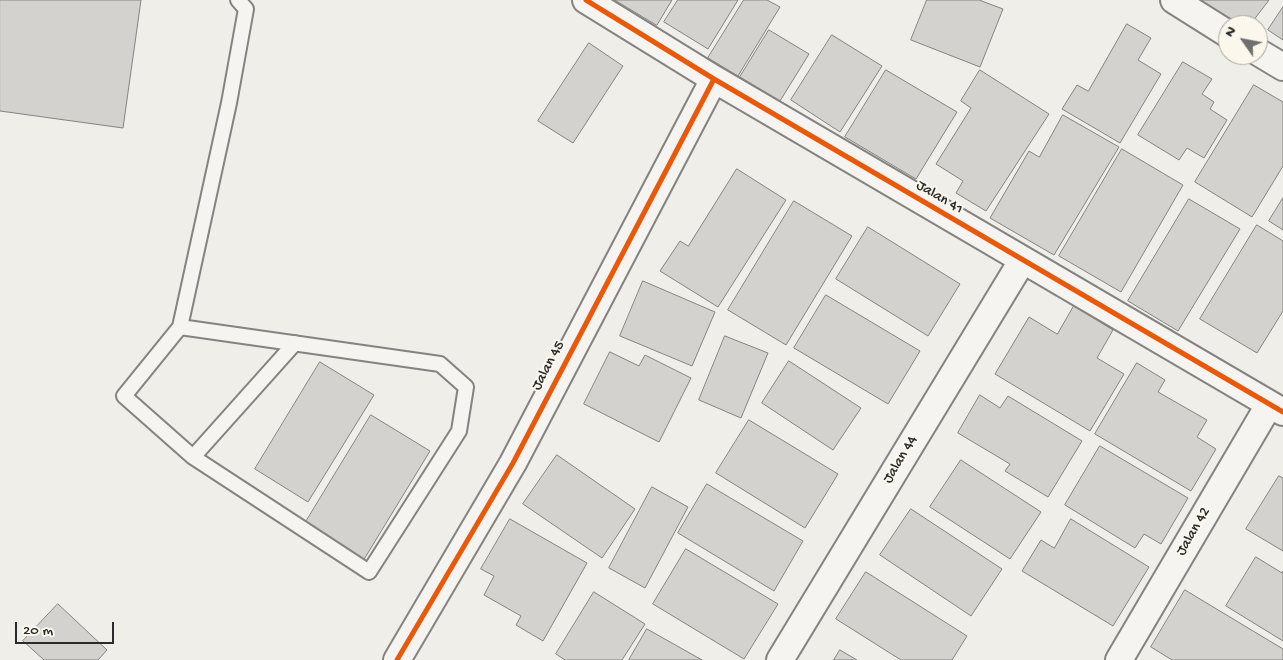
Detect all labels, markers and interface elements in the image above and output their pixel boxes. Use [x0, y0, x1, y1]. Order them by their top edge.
north arrow [1218, 15, 1268, 65]
text: N [1221, 24, 1240, 41]
street label: Jalan 41 [912, 177, 966, 219]
street label: Jalan 45 [528, 338, 570, 394]
street label: Jalan 44 [880, 433, 922, 487]
street label: Jalan 42 [1173, 505, 1215, 559]
scale bar [18, 612, 116, 644]
text: 20 m [23, 622, 53, 640]

